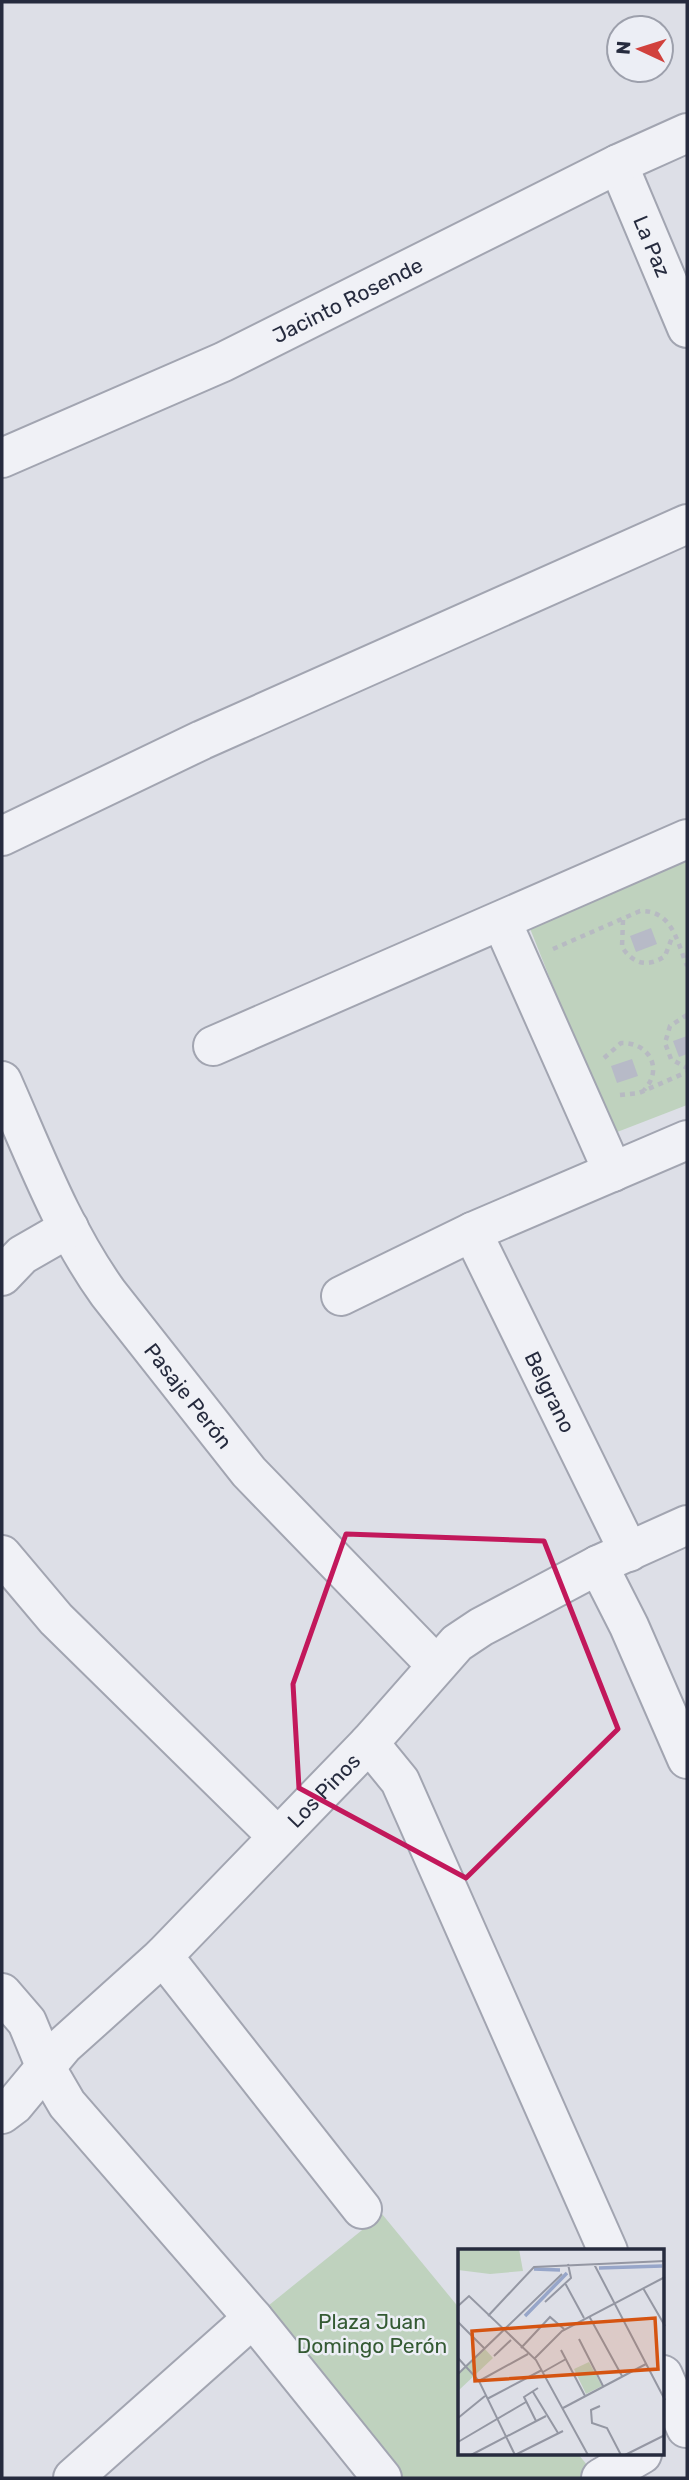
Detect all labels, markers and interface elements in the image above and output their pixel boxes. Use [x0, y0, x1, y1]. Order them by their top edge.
north arrow [605, 14, 675, 84]
text: N [612, 40, 635, 55]
street label: La Paz [629, 212, 676, 280]
street label: Jacinto Rosende [268, 252, 427, 348]
street label: Pasaje Perón [140, 1338, 238, 1453]
street label: Belgrano [520, 1347, 581, 1437]
street label: Los Pinos [282, 1748, 365, 1832]
inset map [458, 2249, 664, 2456]
park label: Plaza Juan Domingo Perón [297, 2309, 447, 2358]

